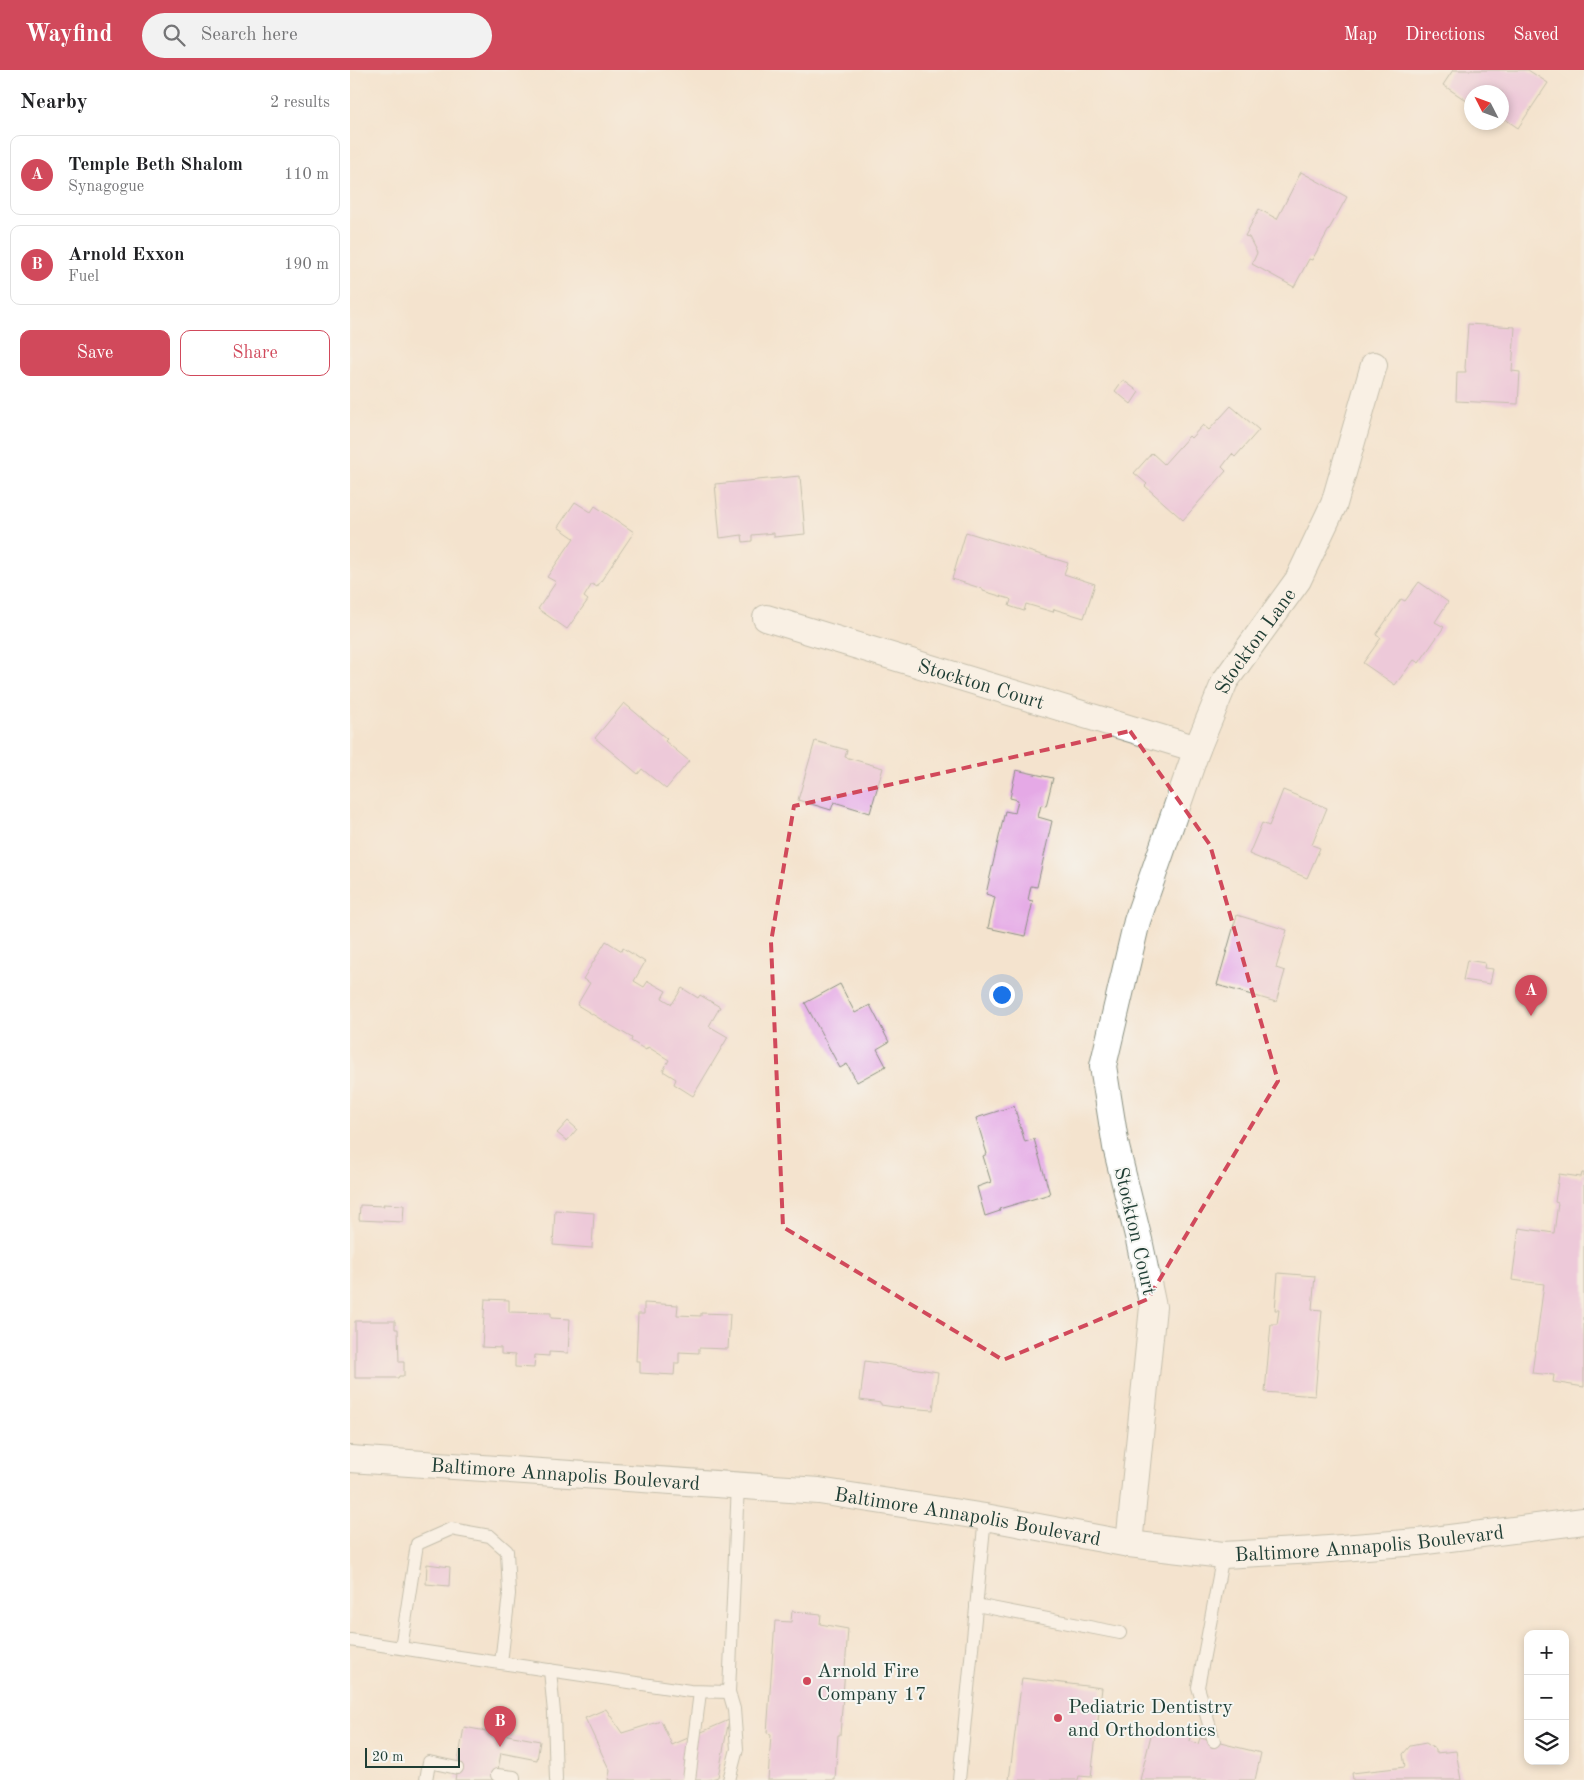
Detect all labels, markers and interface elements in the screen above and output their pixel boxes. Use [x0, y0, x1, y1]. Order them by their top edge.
search box [142, 13, 492, 58]
icon: search [160, 21, 188, 49]
text: Wayfind [25, 23, 112, 47]
text: Search here [200, 26, 298, 45]
text: Map [1344, 26, 1377, 44]
text: Directions [1405, 26, 1485, 44]
text: Saved [1513, 26, 1559, 44]
north arrow [1464, 85, 1509, 130]
text: Nearby [20, 92, 88, 113]
text: 2 results [270, 95, 330, 111]
text: Temple Beth Shalom [68, 156, 243, 175]
text: A [31, 167, 43, 183]
text: 110 m [284, 167, 329, 183]
text: Synagogue [68, 179, 144, 195]
text: Arnold Exxon [68, 246, 185, 265]
text: B [31, 257, 43, 273]
text: 190 m [284, 257, 329, 273]
text: Fuel [68, 269, 99, 285]
button: Save [20, 330, 170, 376]
button: Share [180, 330, 330, 376]
street label: Stockton Lane [1213, 585, 1301, 697]
street label: Stockton Court [915, 657, 1046, 714]
pin: A [1515, 975, 1547, 1016]
your location [989, 982, 1015, 1008]
street label: Stockton Court [1110, 1165, 1159, 1298]
street label: Baltimore Annapolis Boulevard [430, 1457, 701, 1495]
street label: Baltimore Annapolis Boulevard [833, 1486, 1102, 1551]
street label: Baltimore Annapolis Boulevard [1234, 1523, 1505, 1566]
map controls [1524, 1630, 1569, 1765]
button: + [1524, 1630, 1569, 1675]
place label: Arnold Fire Company 17 [817, 1662, 927, 1705]
marker: Arnold Fire Company 17 [801, 1675, 813, 1687]
button: − [1524, 1675, 1569, 1720]
place label: Pediatric Dentistry and Orthodontics [1068, 1698, 1233, 1741]
pin: B [484, 1706, 516, 1747]
marker: Pediatric Dentistry and Orthodontics [1052, 1712, 1064, 1724]
button: layers [1524, 1720, 1569, 1765]
scale bar [365, 1745, 460, 1768]
text: 20 m [372, 1750, 403, 1764]

